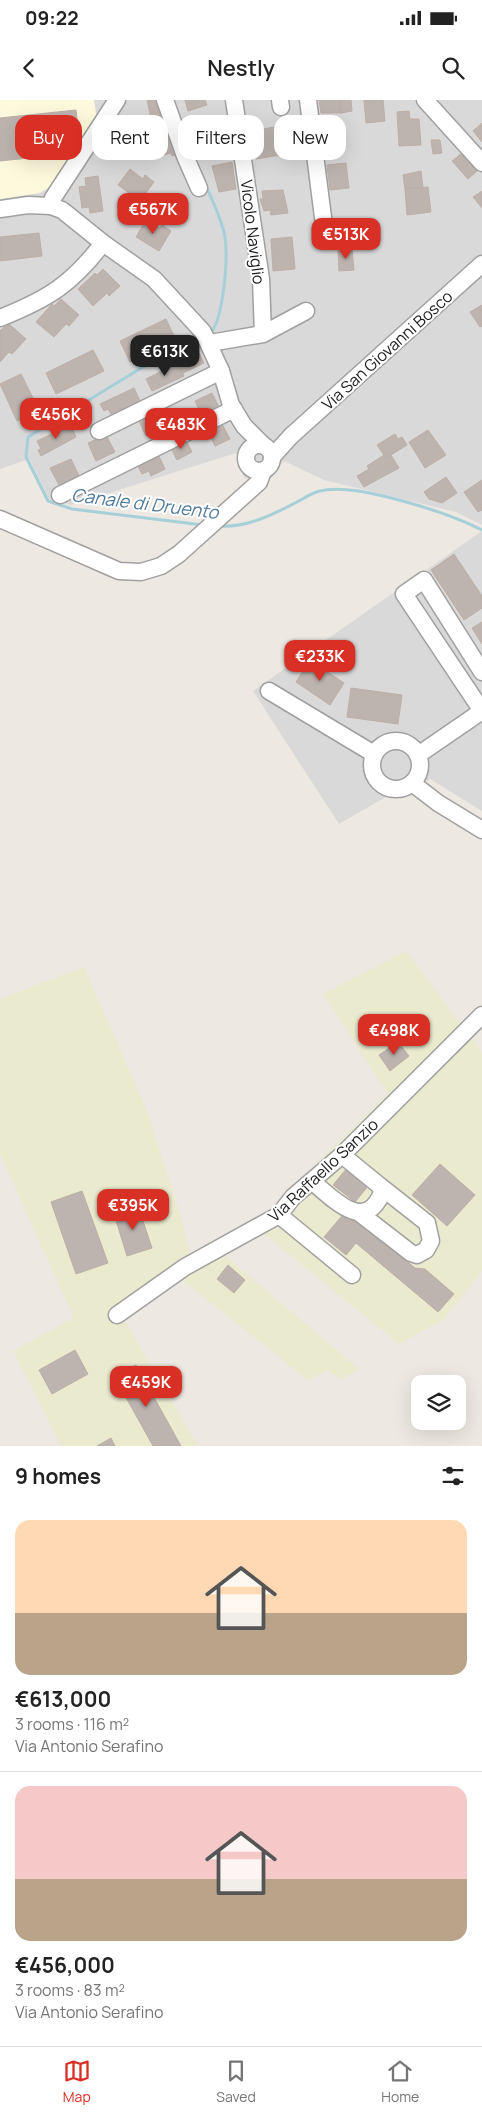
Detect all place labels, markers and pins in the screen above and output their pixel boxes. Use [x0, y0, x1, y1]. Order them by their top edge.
pin: €567K [118, 192, 188, 235]
pin: €513K [311, 218, 381, 260]
pin: €613K [130, 334, 200, 377]
pin: €456K [21, 398, 91, 440]
pin: €483K [146, 408, 216, 450]
pin: €233K [285, 640, 355, 682]
pin: €498K [359, 1014, 429, 1056]
pin: €395K [98, 1188, 168, 1231]
pin: €459K [111, 1366, 181, 1408]

